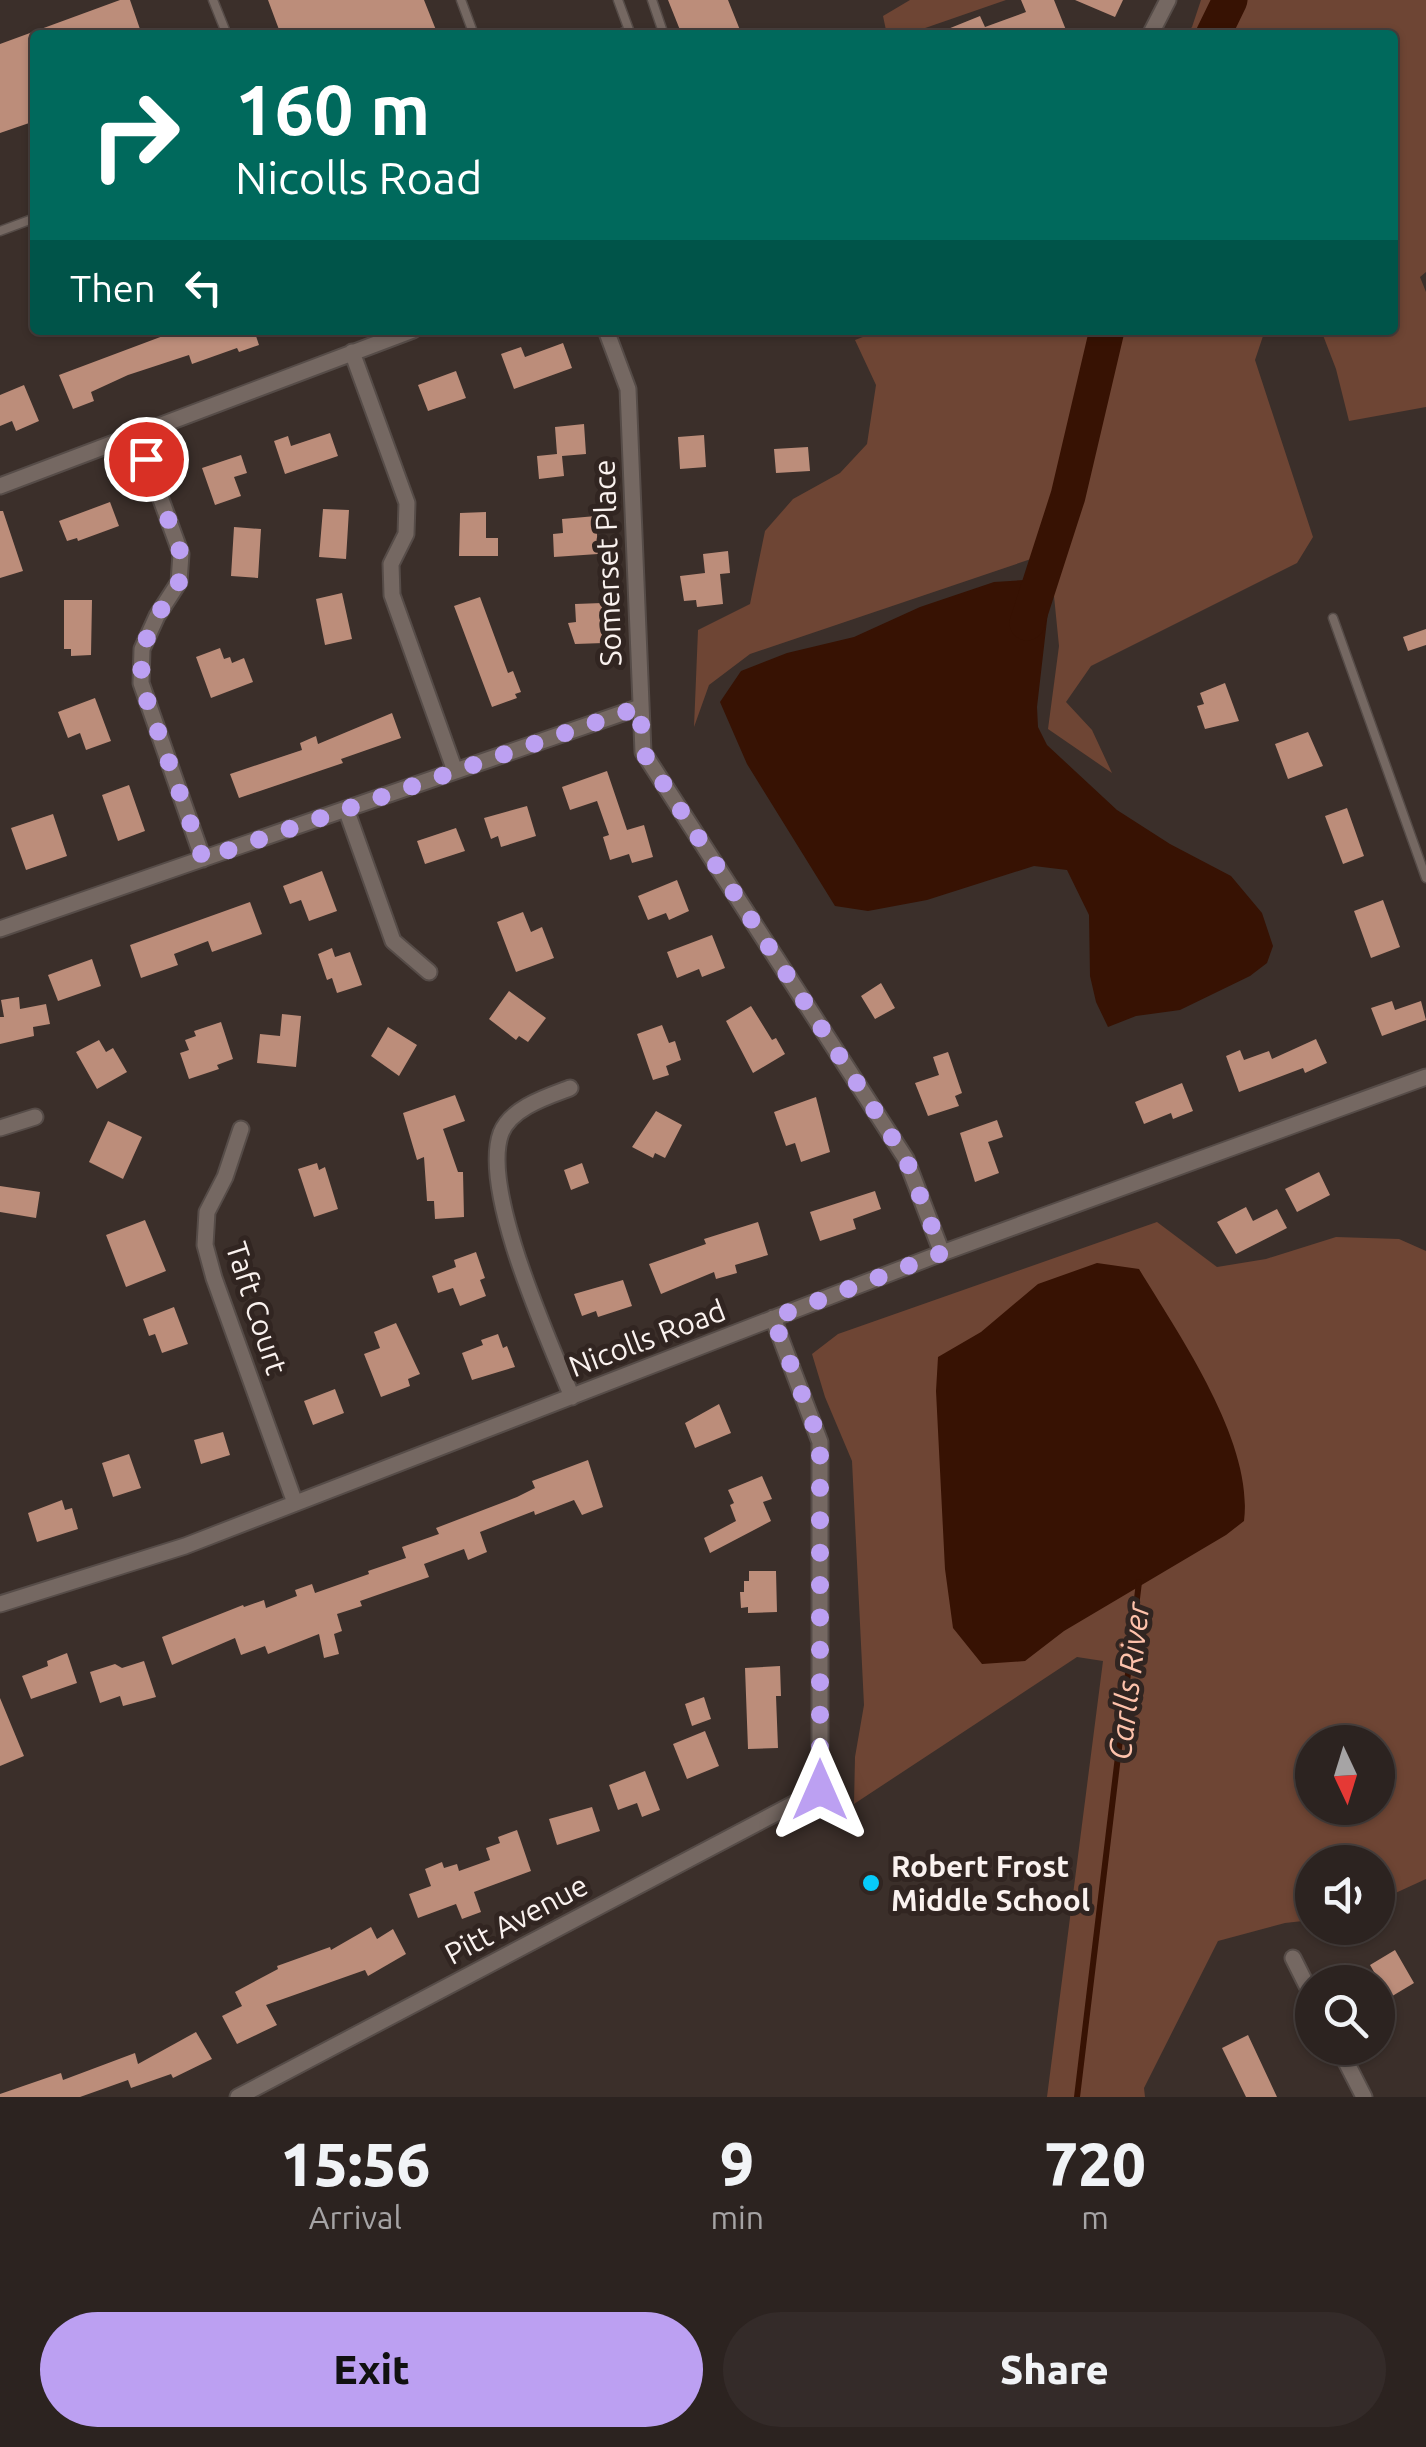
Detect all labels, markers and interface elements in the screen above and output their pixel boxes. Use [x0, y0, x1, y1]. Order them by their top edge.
icon: right [70, 70, 200, 200]
text: 160 m [235, 70, 430, 148]
text: Nicolls Road [235, 152, 482, 203]
icon: left [176, 260, 231, 315]
text: Then [70, 267, 156, 309]
pin [104, 417, 189, 502]
icon: arrive [119, 432, 174, 487]
street label: Somerset Place [586, 459, 628, 667]
street label: Taft Court [220, 1237, 294, 1379]
street label: Nicolls Road [564, 1293, 730, 1383]
water label: Carlls River [1100, 1599, 1156, 1762]
north arrow [1295, 1725, 1395, 1825]
map controls [1295, 1725, 1395, 2065]
position arrow [768, 1738, 872, 1842]
button: sound [1295, 1845, 1395, 1945]
place label: Robert Frost Middle School [891, 1849, 1090, 1917]
street label: Pitt Avenue [439, 1867, 593, 1971]
marker: Robert Frost Middle School [860, 1872, 882, 1894]
button: search [1295, 1965, 1395, 2065]
text: 15:56 [280, 2130, 430, 2197]
text: 9 [720, 2130, 754, 2197]
text: 720 [1044, 2130, 1146, 2197]
text: Arrival [309, 2199, 402, 2235]
text: min [710, 2199, 764, 2235]
text: m [1081, 2199, 1109, 2235]
button: Exit [40, 2312, 703, 2427]
button: Share [723, 2312, 1386, 2427]

